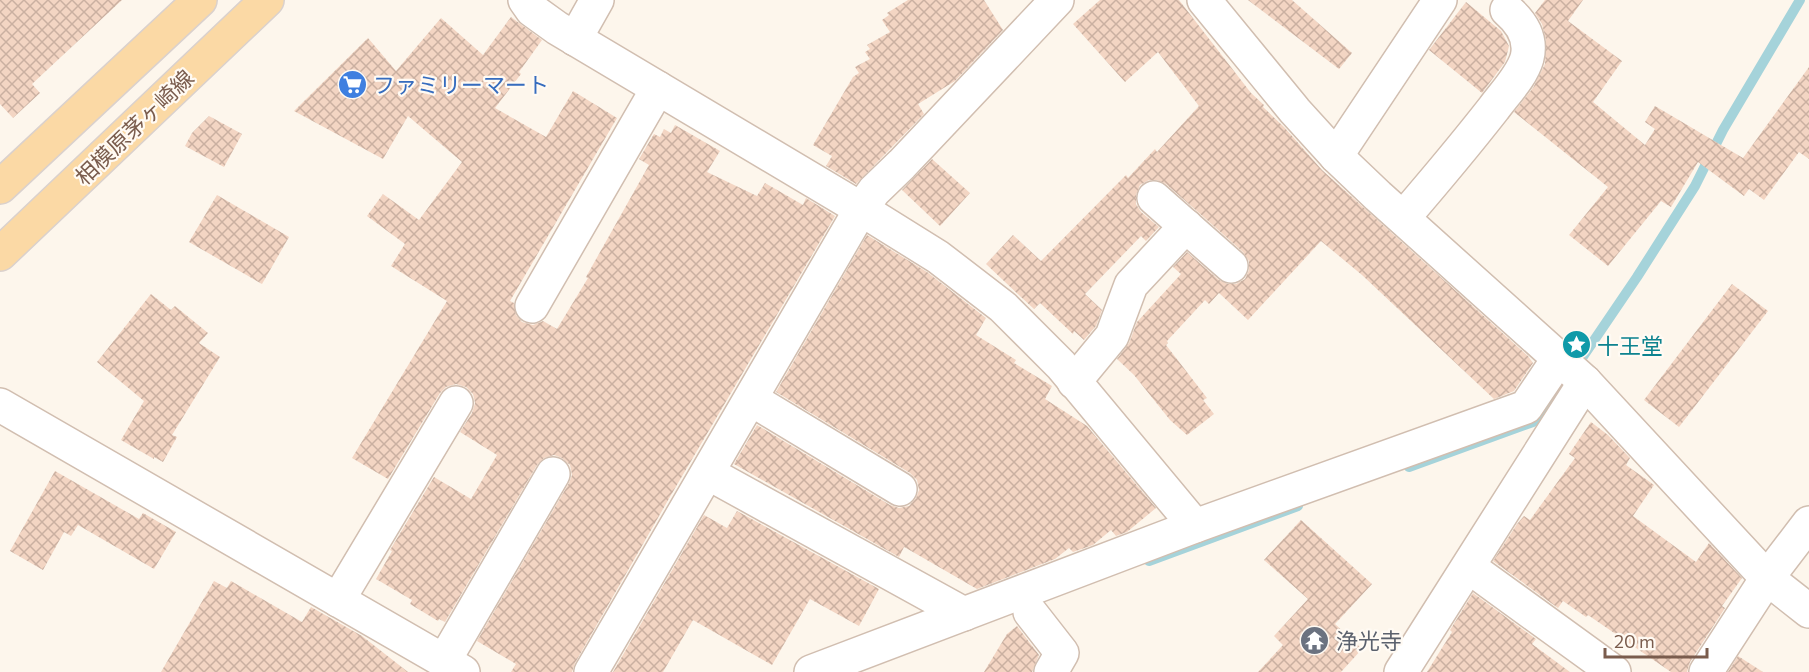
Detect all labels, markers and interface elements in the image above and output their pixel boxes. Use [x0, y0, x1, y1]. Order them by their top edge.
street label: 相模原茅ヶ崎線 [69, 64, 199, 190]
supermarket icon: ファミリーマート [336, 68, 368, 100]
place label: ファミリーマート [373, 71, 549, 98]
place icon: 十王堂 [1560, 329, 1592, 361]
place label: 十王堂 [1597, 332, 1663, 359]
scale bar [1605, 621, 1707, 659]
temple icon: 浄光寺 [1299, 624, 1331, 656]
place label: 浄光寺 [1336, 627, 1402, 654]
text: 20 m [1614, 630, 1655, 652]

